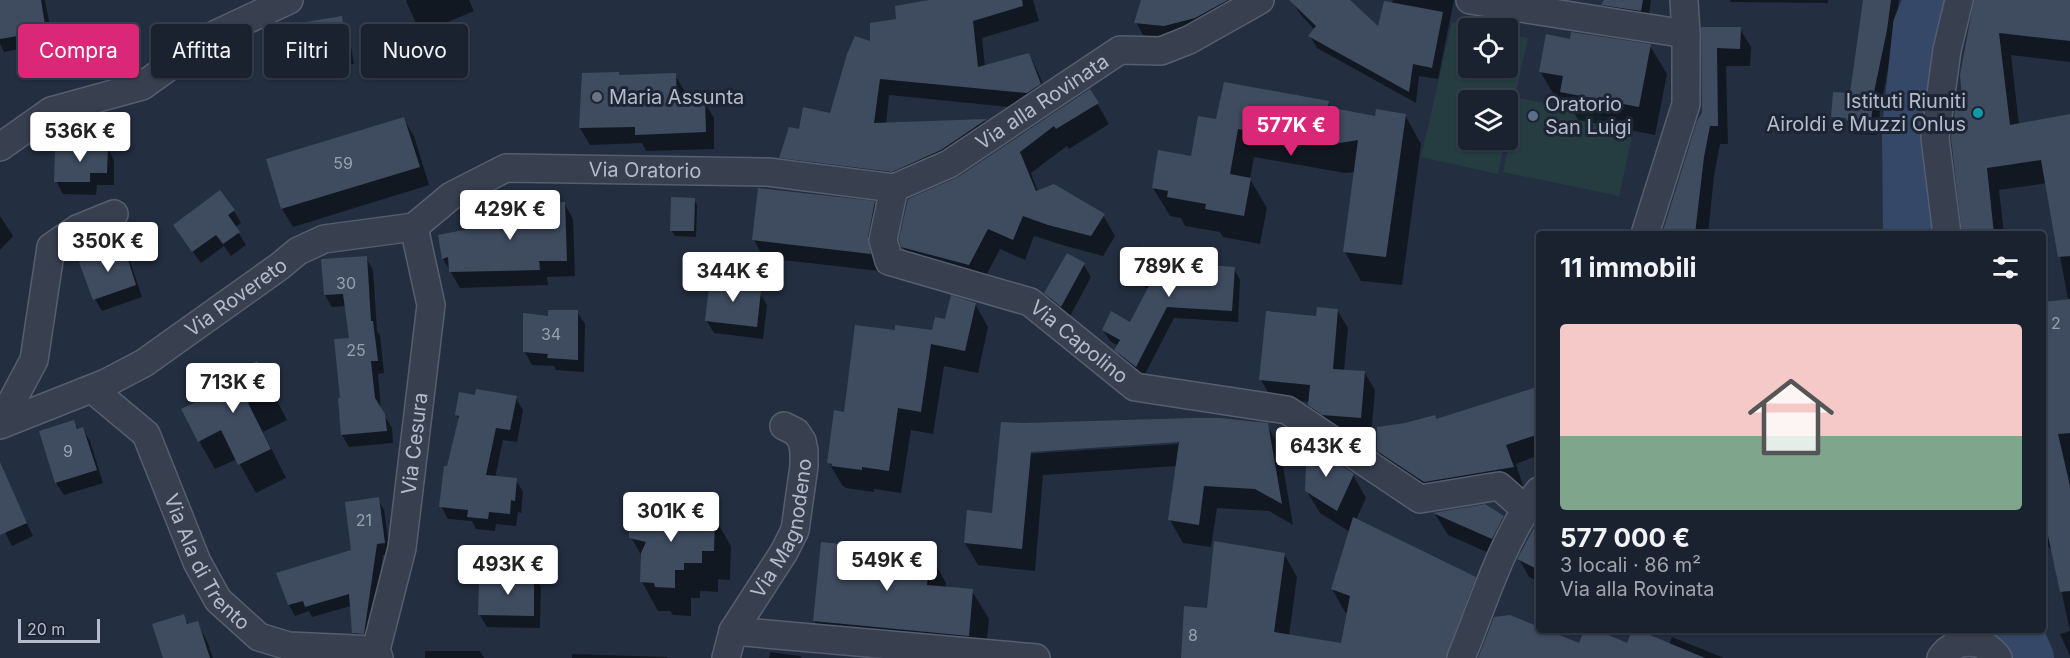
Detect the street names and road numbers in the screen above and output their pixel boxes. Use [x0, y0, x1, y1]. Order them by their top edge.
street label: Via alla Rovinata [971, 49, 1113, 155]
street label: Via Oratorio [589, 157, 701, 183]
street label: Via Rovereto [180, 253, 292, 342]
street label: Via Capolino [1025, 295, 1133, 389]
street label: Via Cesura [396, 391, 432, 496]
street label: Via Magnodeno [746, 459, 816, 602]
street label: Via Ala di Trento [159, 490, 255, 635]

